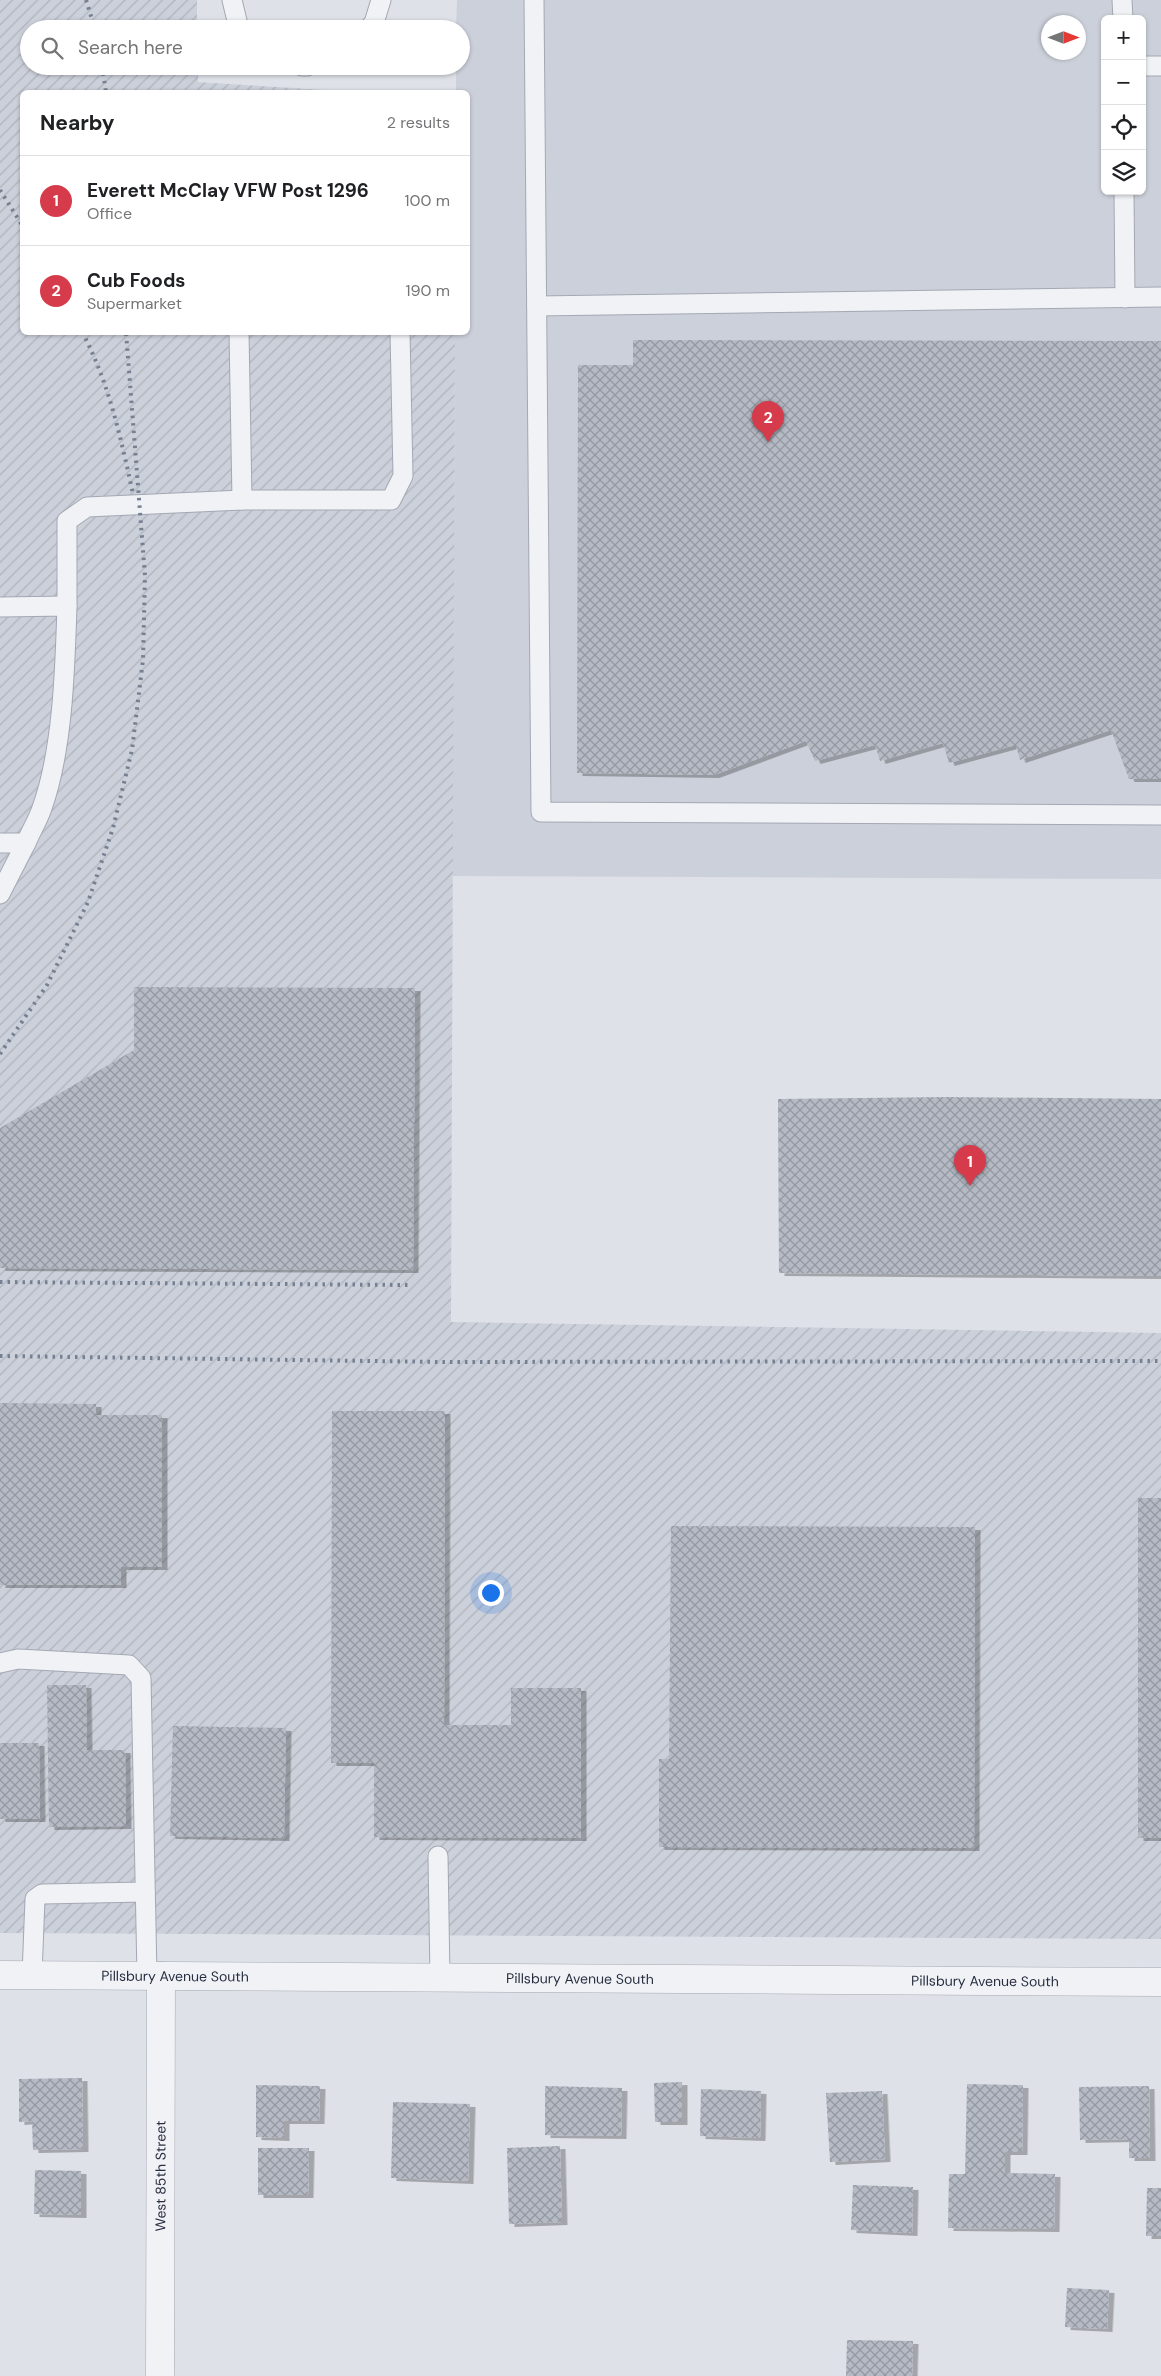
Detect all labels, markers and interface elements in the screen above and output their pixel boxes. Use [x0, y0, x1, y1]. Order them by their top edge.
north arrow [1041, 15, 1086, 60]
map controls [1101, 15, 1146, 195]
button: + [1101, 15, 1146, 60]
search box [20, 20, 470, 75]
icon: search [38, 34, 66, 62]
text: Search here [78, 35, 183, 60]
button: − [1101, 60, 1146, 105]
button: locate [1101, 105, 1146, 150]
text: Nearby [40, 109, 114, 137]
text: 2 results [387, 112, 450, 133]
button: layers [1101, 150, 1146, 195]
text: Everett McClay VFW Post 1296 [87, 178, 369, 203]
text: 1 [53, 190, 59, 211]
text: 100 m [405, 190, 450, 211]
text: Office [87, 203, 132, 224]
text: Cub Foods [87, 268, 185, 293]
text: 2 [51, 280, 61, 301]
text: 190 m [406, 280, 450, 301]
text: Supermarket [87, 293, 182, 314]
pin: 2 [752, 401, 784, 442]
pin: 1 [954, 1145, 986, 1186]
your location [478, 1580, 504, 1606]
street label: Pillsbury Avenue South [101, 1967, 249, 1986]
street label: Pillsbury Avenue South [506, 1969, 654, 1988]
street label: Pillsbury Avenue South [911, 1971, 1059, 1990]
street label: West 85th Street [151, 2121, 170, 2231]

